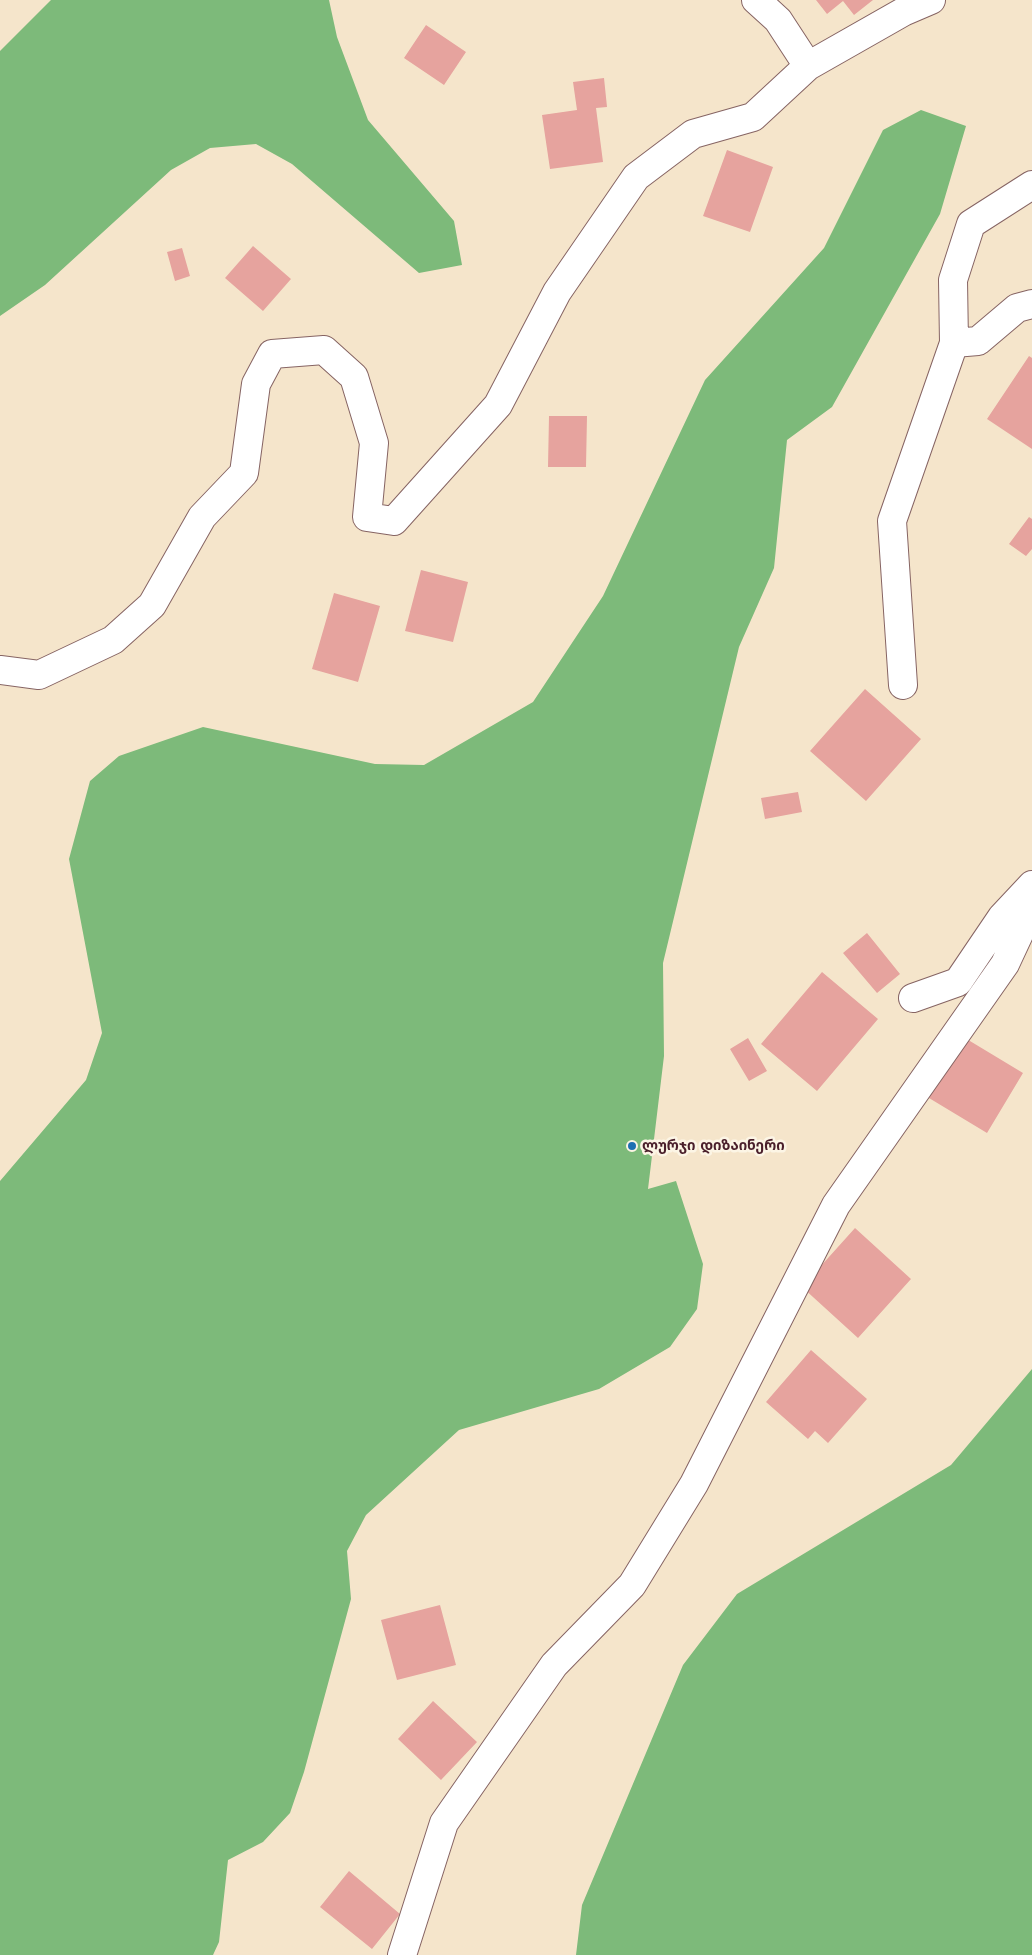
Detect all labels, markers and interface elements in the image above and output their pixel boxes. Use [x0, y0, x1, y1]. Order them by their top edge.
place label: ლურჯი დიზაინერი [642, 1138, 785, 1154]
marker: ლურჯი დიზაინერი [626, 1140, 638, 1152]

